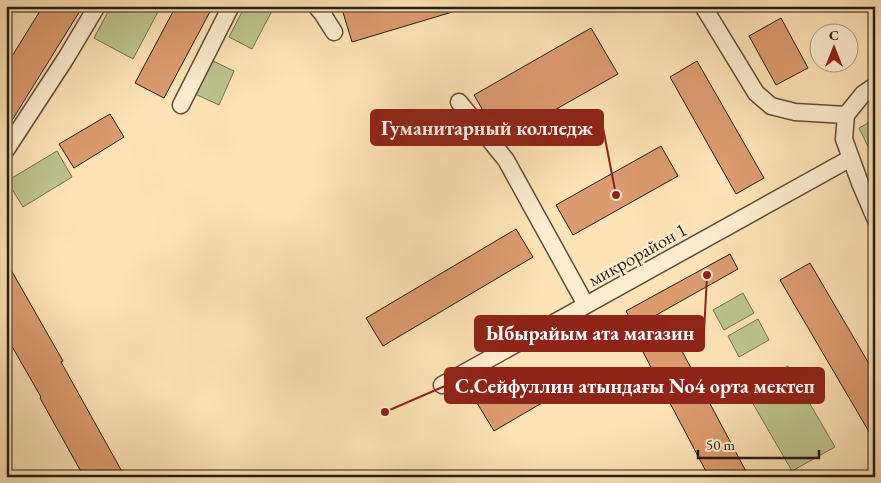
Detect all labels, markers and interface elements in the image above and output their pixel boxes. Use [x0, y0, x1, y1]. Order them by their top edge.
north arrow [808, 22, 858, 72]
text: С [829, 26, 839, 44]
callout: Гуманитарный колледж [371, 110, 603, 145]
text: Гуманитарный колледж [381, 115, 593, 141]
street label: микрорайон 1 [583, 217, 691, 292]
callout: Ыбырайым ата магазин [475, 316, 704, 351]
text: Ыбырайым ата магазин [486, 320, 695, 346]
callout: С.Сейфуллин атындағы No4 орта мектеп [445, 368, 824, 403]
text: С.Сейфуллин атындағы No4 орта мектеп [455, 373, 815, 399]
scale bar [698, 428, 820, 460]
text: 50 m [706, 435, 735, 454]

